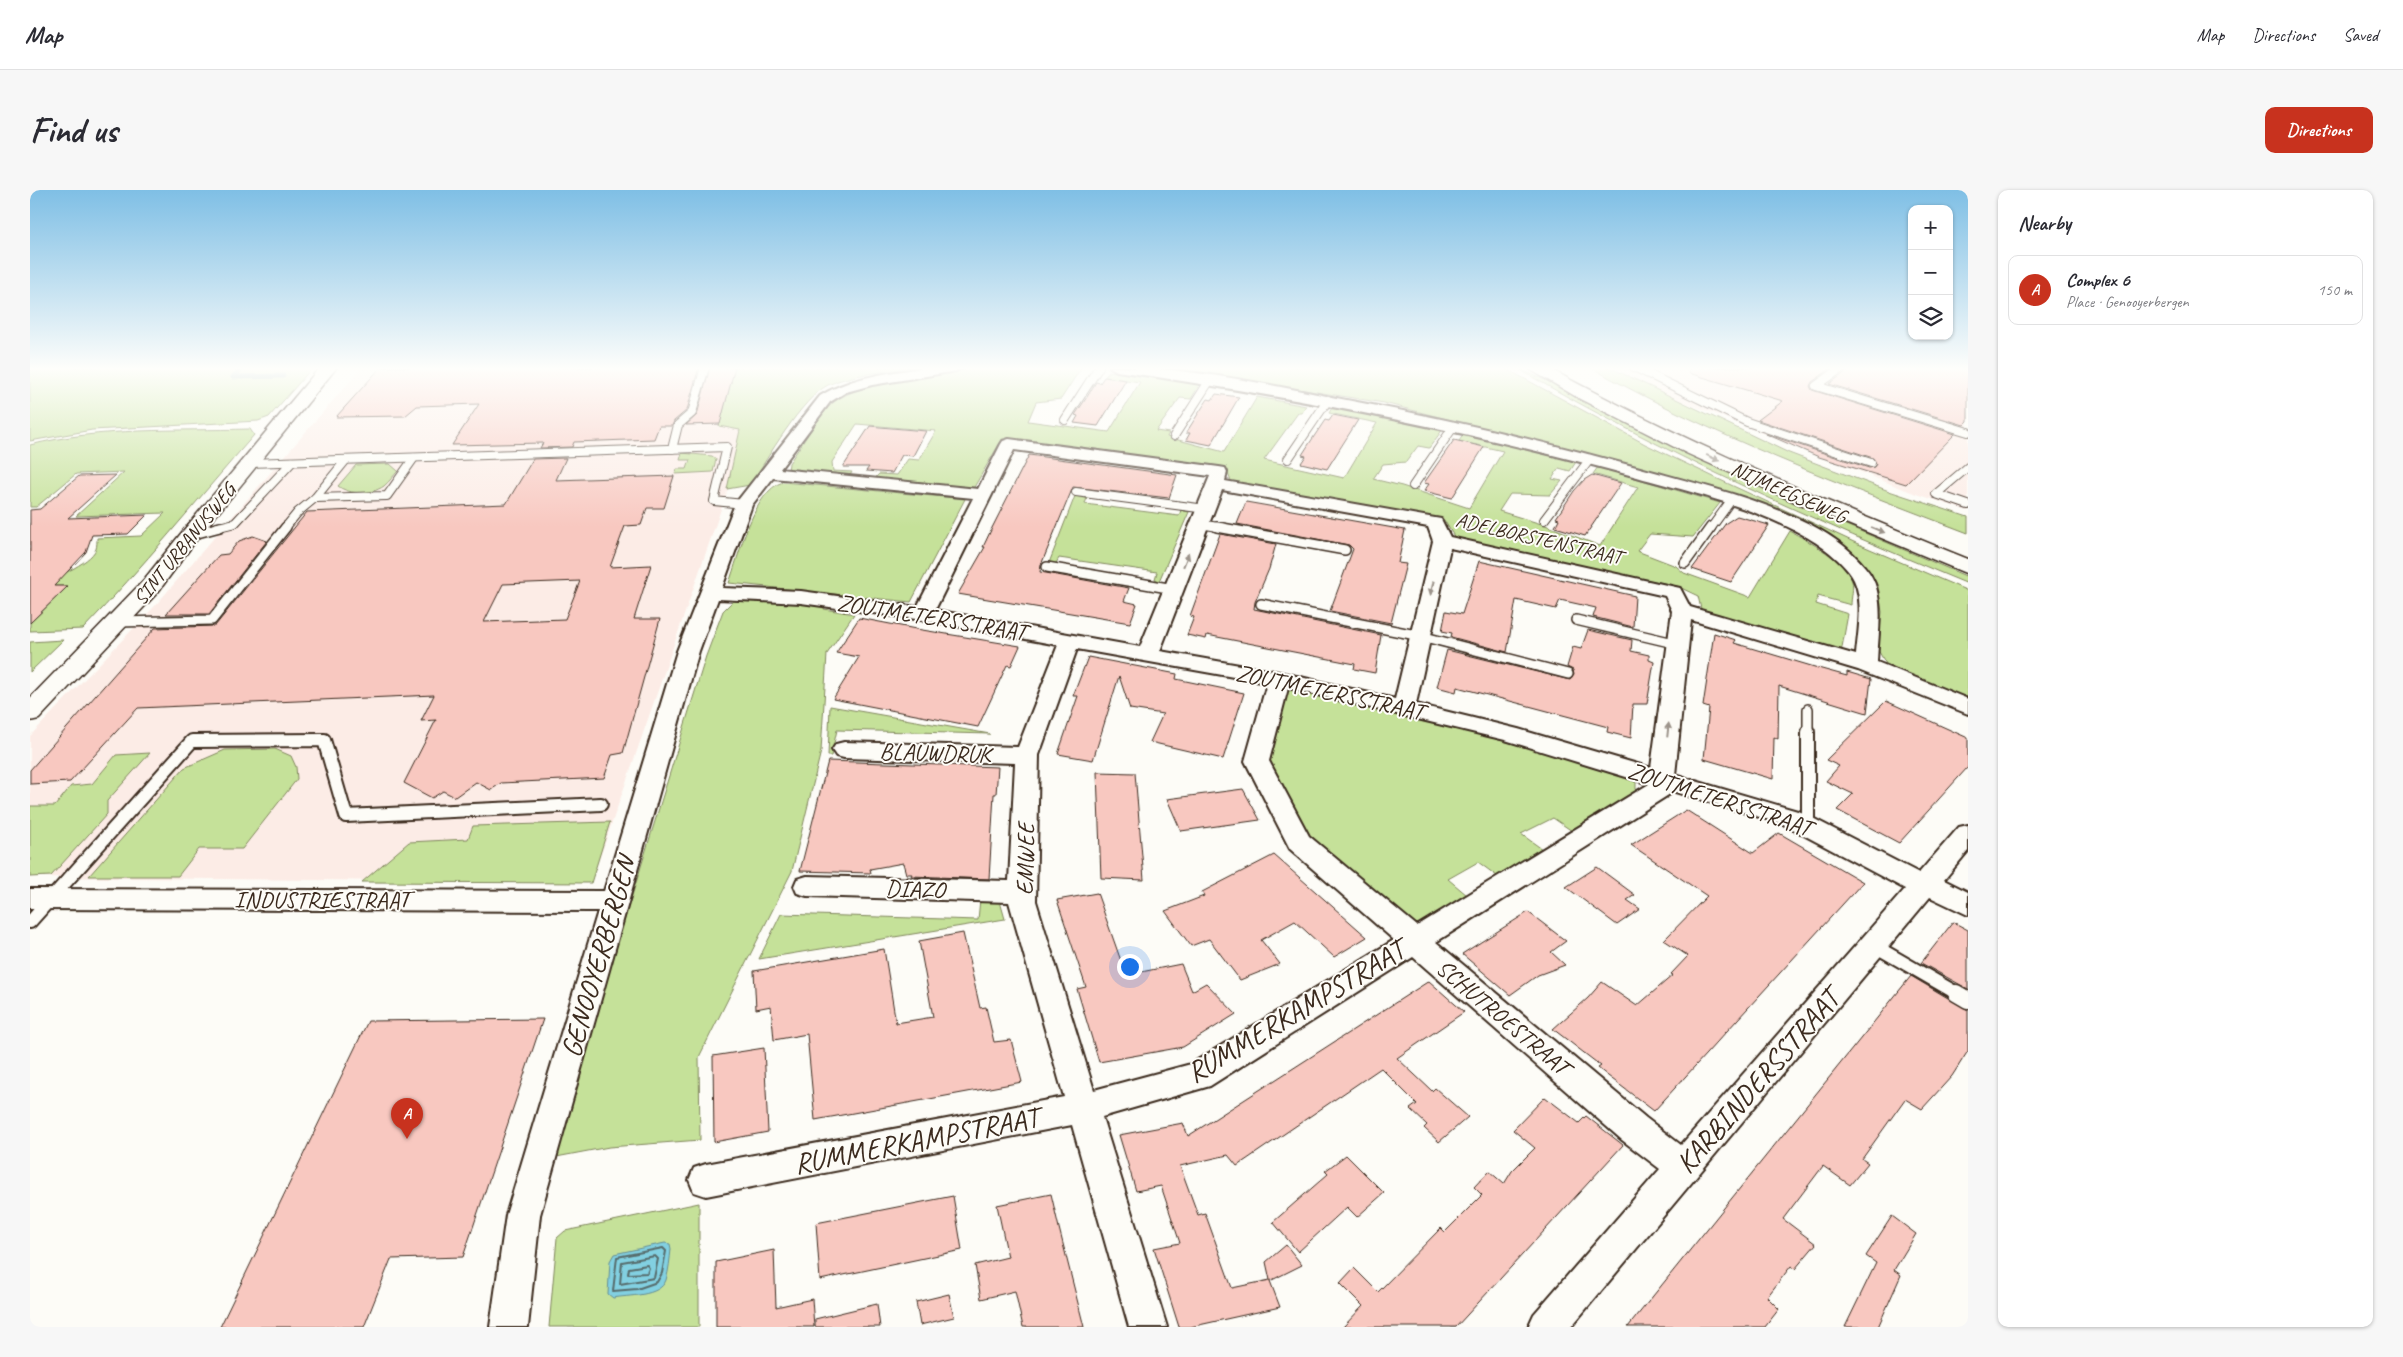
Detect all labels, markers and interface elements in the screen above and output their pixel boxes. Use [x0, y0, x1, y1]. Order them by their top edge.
text: Map [25, 20, 62, 50]
text: Map [2197, 24, 2224, 46]
text: Directions [2252, 24, 2315, 46]
text: Saved [2343, 24, 2378, 46]
button: Directions [2265, 107, 2373, 153]
text: Find us [30, 108, 117, 153]
map controls [1908, 205, 1953, 340]
button: + [1908, 205, 1953, 250]
text: Nearby [2018, 210, 2071, 236]
button: − [1908, 250, 1953, 295]
text: Complex 6 [2066, 268, 2130, 292]
text: A [2031, 280, 2039, 300]
text: 150 m [2318, 280, 2352, 300]
text: Place · Genooyerbergen [2066, 292, 2189, 312]
button: layers [1908, 295, 1953, 340]
one-way arrow [1706, 454, 1720, 462]
street label: NIJMEEGSEWEG [1727, 456, 1852, 530]
street label: SINT URBANUSWEG [128, 476, 243, 610]
street label: ADELBORSTENSTRAAT [1454, 507, 1629, 571]
one-way arrow [1871, 527, 1885, 535]
one-way arrow [1182, 553, 1190, 567]
one-way arrow [1427, 581, 1435, 597]
street label: ZOUTMETERSSTRAAT [835, 587, 1034, 648]
street label: ZOUTMETERSSTRAAT [1233, 657, 1432, 728]
one-way arrow [1664, 722, 1672, 738]
street label: BLAUWDRUK [879, 736, 995, 770]
street label: ZOUTMETERSSTRAAT [1624, 755, 1820, 844]
street label: EMWEE [1009, 820, 1041, 895]
street label: GENOOYERBERGEN [552, 848, 646, 1062]
street label: DIAZO [885, 873, 948, 905]
street label: INDUSTRIESTRAAT [234, 885, 416, 915]
street label: RUMMERKAMPSTRAAT [1180, 928, 1417, 1091]
street label: SCHUTROESTRAAT [1430, 953, 1580, 1085]
your location [1117, 954, 1143, 980]
street label: KARBINDERSSTRAAT [1667, 977, 1852, 1181]
street label: RUMMERKAMPSTRAAT [791, 1097, 1048, 1182]
pin: A [391, 1098, 423, 1139]

